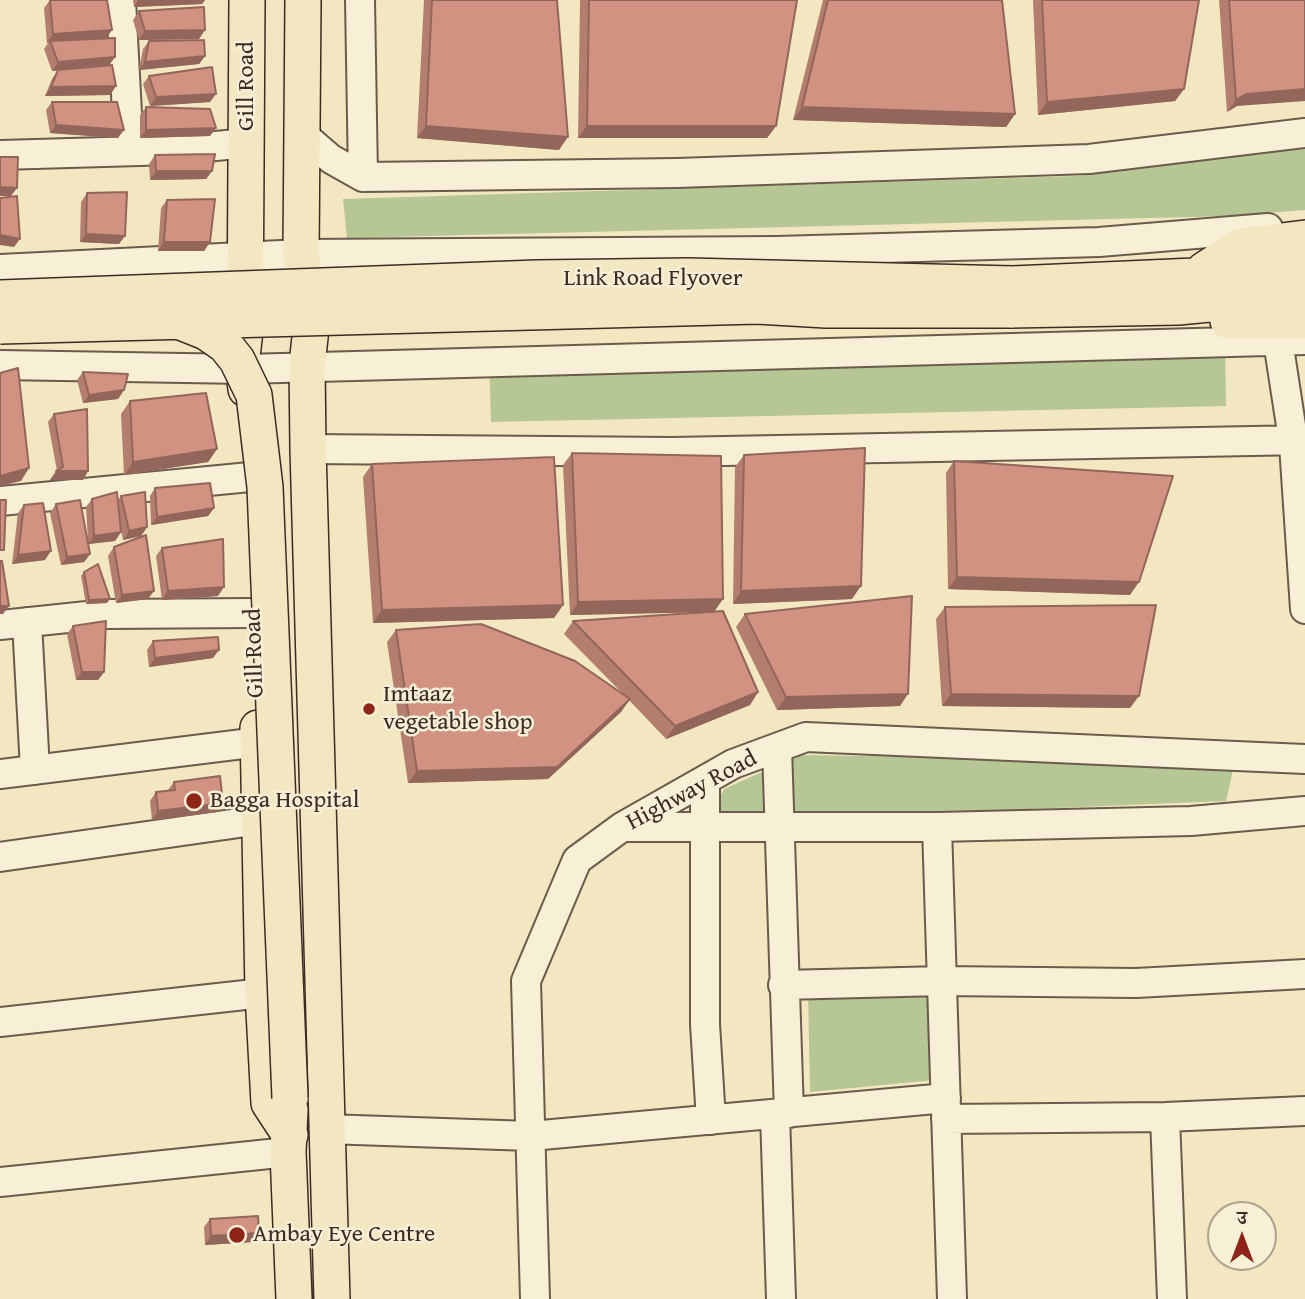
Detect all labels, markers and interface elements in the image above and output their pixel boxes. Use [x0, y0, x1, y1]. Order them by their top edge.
street label: Gill Road [233, 41, 261, 131]
street label: Link Road Flyover [563, 265, 743, 293]
street label: Gill Road [239, 608, 271, 698]
place label: Imtaaz vegetable shop [383, 681, 533, 737]
marker: Imtaaz vegetable shop [361, 701, 377, 717]
street label: Highway Road [622, 745, 762, 837]
place label: Bagga Hospital [210, 787, 359, 815]
marker: Bagga Hospital [184, 791, 204, 811]
north arrow [1207, 1201, 1277, 1271]
text: उ [1237, 1203, 1247, 1231]
place label: Ambay Eye Centre [253, 1221, 435, 1249]
marker: Ambay Eye Centre [227, 1225, 247, 1245]

